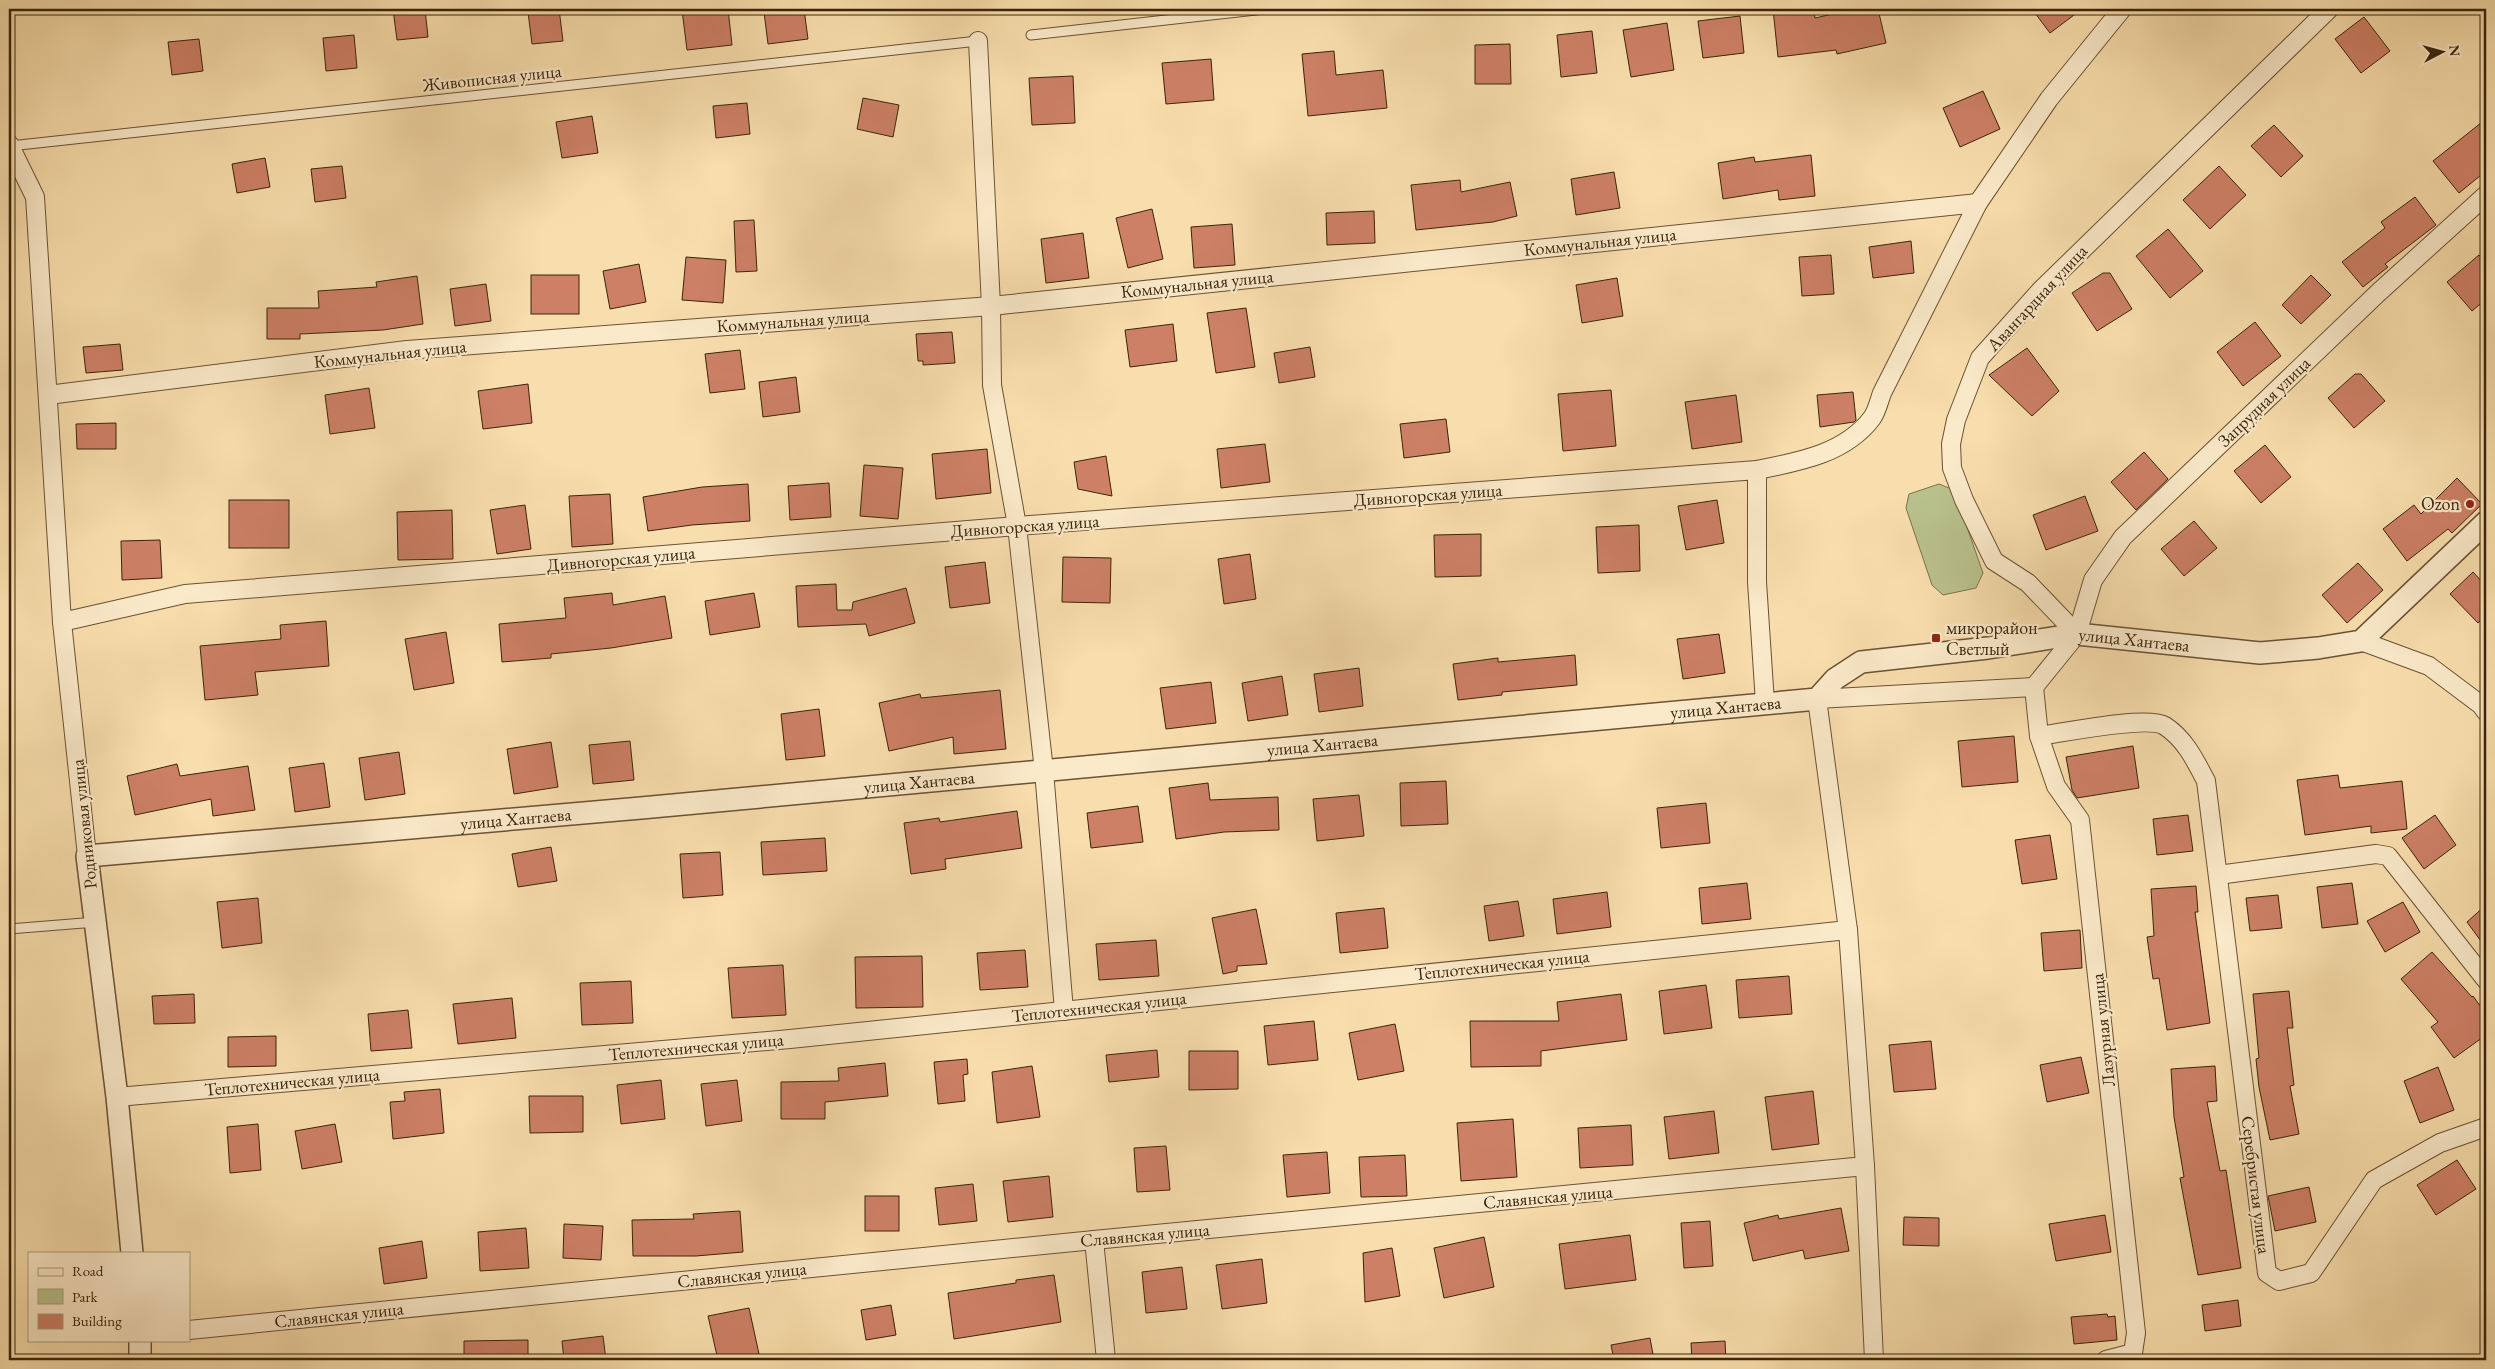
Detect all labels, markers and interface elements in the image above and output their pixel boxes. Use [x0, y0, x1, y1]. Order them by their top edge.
north arrow [2418, 28, 2468, 78]
text: N [2445, 44, 2465, 58]
street label: Живописная улица [420, 59, 563, 96]
street label: Коммунальная улица [1523, 222, 1678, 261]
street label: Авангардная улица [1981, 239, 2092, 357]
street label: Коммунальная улица [1120, 264, 1275, 303]
street label: Коммунальная улица [716, 304, 871, 337]
street label: Коммунальная улица [313, 334, 468, 373]
street label: Запрудная улица [2212, 351, 2315, 452]
street label: Дивногорская улица [1353, 478, 1504, 511]
place label: Ozon [2421, 492, 2460, 515]
marker: Ozon [2464, 498, 2476, 510]
street label: Дивногорская улица [950, 509, 1101, 542]
street label: Дивногорская улица [546, 540, 697, 576]
place label: микрорайон Светлый [1946, 616, 2038, 660]
street label: улица Хантаева [2078, 622, 2192, 657]
marker: микрорайон Светлый [1930, 632, 1942, 644]
street label: улица Хантаева [1669, 690, 1783, 724]
street label: улица Хантаева [1266, 728, 1380, 761]
street label: Родниковая улица [65, 757, 102, 890]
street label: улица Хантаева [863, 765, 976, 798]
street label: улица Хантаева [459, 802, 573, 835]
street label: Теплотехническая улица [1413, 944, 1591, 985]
street label: Лазурная улица [2085, 971, 2120, 1088]
street label: Теплотехническая улица [1010, 986, 1188, 1027]
street label: Теплотехническая улица [607, 1027, 785, 1066]
street label: Теплотехническая улица [203, 1062, 381, 1101]
street label: Серебристая улица [2237, 1115, 2276, 1256]
street label: Славянская улица [1482, 1179, 1614, 1214]
street label: Славянская улица [1079, 1217, 1211, 1252]
legend [28, 1252, 190, 1342]
street label: Славянская улица [676, 1256, 809, 1293]
text: Road [72, 1261, 104, 1280]
text: Park [72, 1287, 99, 1306]
street label: Славянская улица [273, 1296, 406, 1333]
text: Building [72, 1311, 122, 1330]

